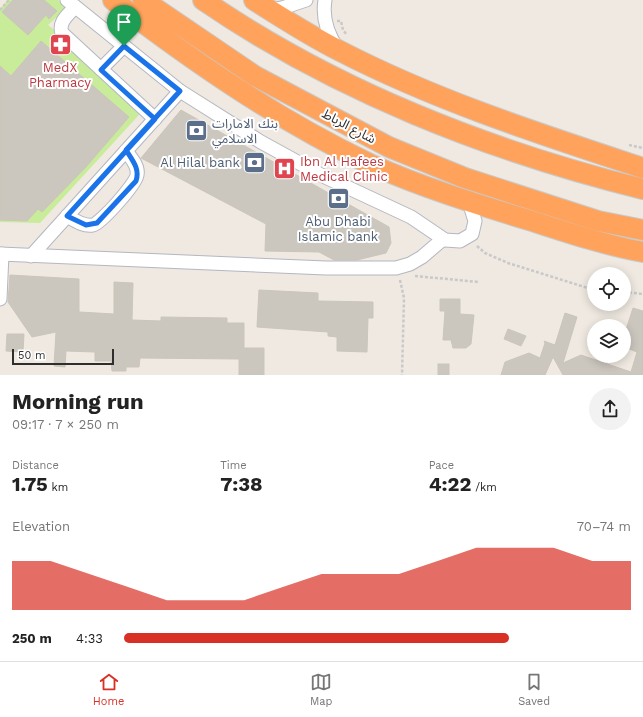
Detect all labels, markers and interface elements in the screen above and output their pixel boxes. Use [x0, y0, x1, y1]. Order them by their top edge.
pin [107, 5, 141, 46]
icon: arrive [113, 11, 135, 33]
pharmacy icon: MedX Pharmacy [47, 32, 73, 58]
place label: MedX Pharmacy [29, 60, 91, 90]
street label: شارع الرباط [318, 106, 378, 149]
place label: بنك الامارات الاسلامي [212, 116, 278, 149]
bank icon: بنك الامارات الاسلامي [183, 117, 209, 143]
bank icon: Al Hilal bank [242, 149, 268, 175]
place label: Ibn Al Hafees Medical Clinic [300, 154, 388, 184]
place label: Al Hilal bank [160, 155, 241, 170]
hospital icon: Ibn Al Hafees Medical Clinic [271, 155, 297, 181]
bank icon: Abu Dhabi Islamic bank [325, 186, 351, 212]
place label: Abu Dhabi Islamic bank [298, 214, 379, 244]
map controls [587, 267, 631, 363]
button: locate [587, 267, 631, 311]
button: layers [587, 319, 631, 363]
scale bar [12, 347, 114, 366]
text: 50 m [18, 349, 45, 362]
button: share [589, 388, 631, 430]
text: Morning run [12, 389, 144, 414]
text: 09:17 · 7 × 250 m [12, 417, 119, 432]
text: Distance [12, 459, 59, 472]
text: Time [220, 459, 247, 472]
text: Pace [429, 459, 454, 472]
text: 1.75 [12, 472, 48, 496]
text: 7:38 [220, 472, 263, 496]
text: 4:22 [429, 472, 471, 496]
text: km [48, 481, 68, 494]
text: /km [471, 481, 497, 494]
text: Elevation [12, 519, 70, 534]
text: 70–74 m [577, 519, 631, 534]
text: 250 m [12, 631, 52, 646]
text: 4:33 [76, 631, 103, 646]
tab: Home [93, 671, 124, 708]
tab: Map [310, 671, 332, 708]
tab: Saved [518, 671, 550, 708]

